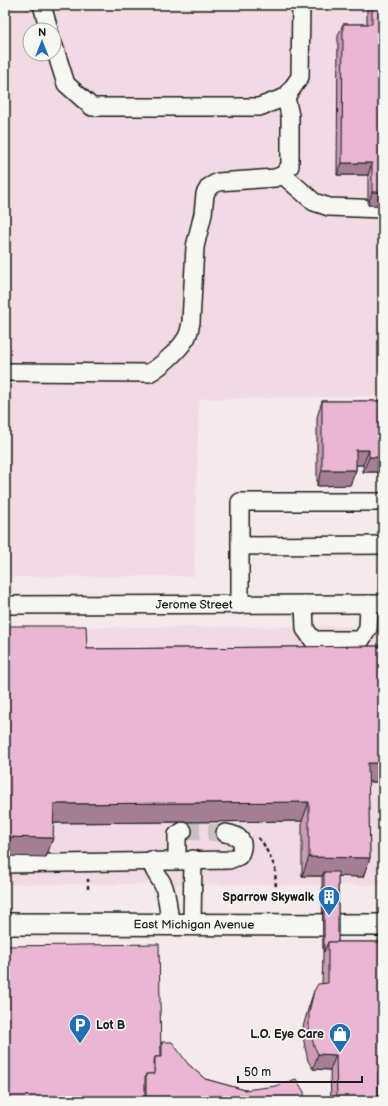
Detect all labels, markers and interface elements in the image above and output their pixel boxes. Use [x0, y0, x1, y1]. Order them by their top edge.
north arrow [22, 22, 62, 62]
text: N [38, 26, 46, 39]
street label: Jerome Street [155, 597, 233, 613]
building icon: Sparrow Skywalk [316, 884, 342, 917]
place label: Sparrow Skywalk [223, 890, 315, 905]
street label: East Michigan Avenue [134, 917, 254, 933]
parking icon: Lot B [67, 1012, 93, 1045]
place label: Lot B [96, 1018, 126, 1033]
shop icon: L.O. Eye Care [327, 1021, 353, 1054]
place label: L.O. Eye Care [250, 1027, 324, 1042]
scale bar [238, 1058, 362, 1084]
text: 50 m [244, 1065, 271, 1080]

